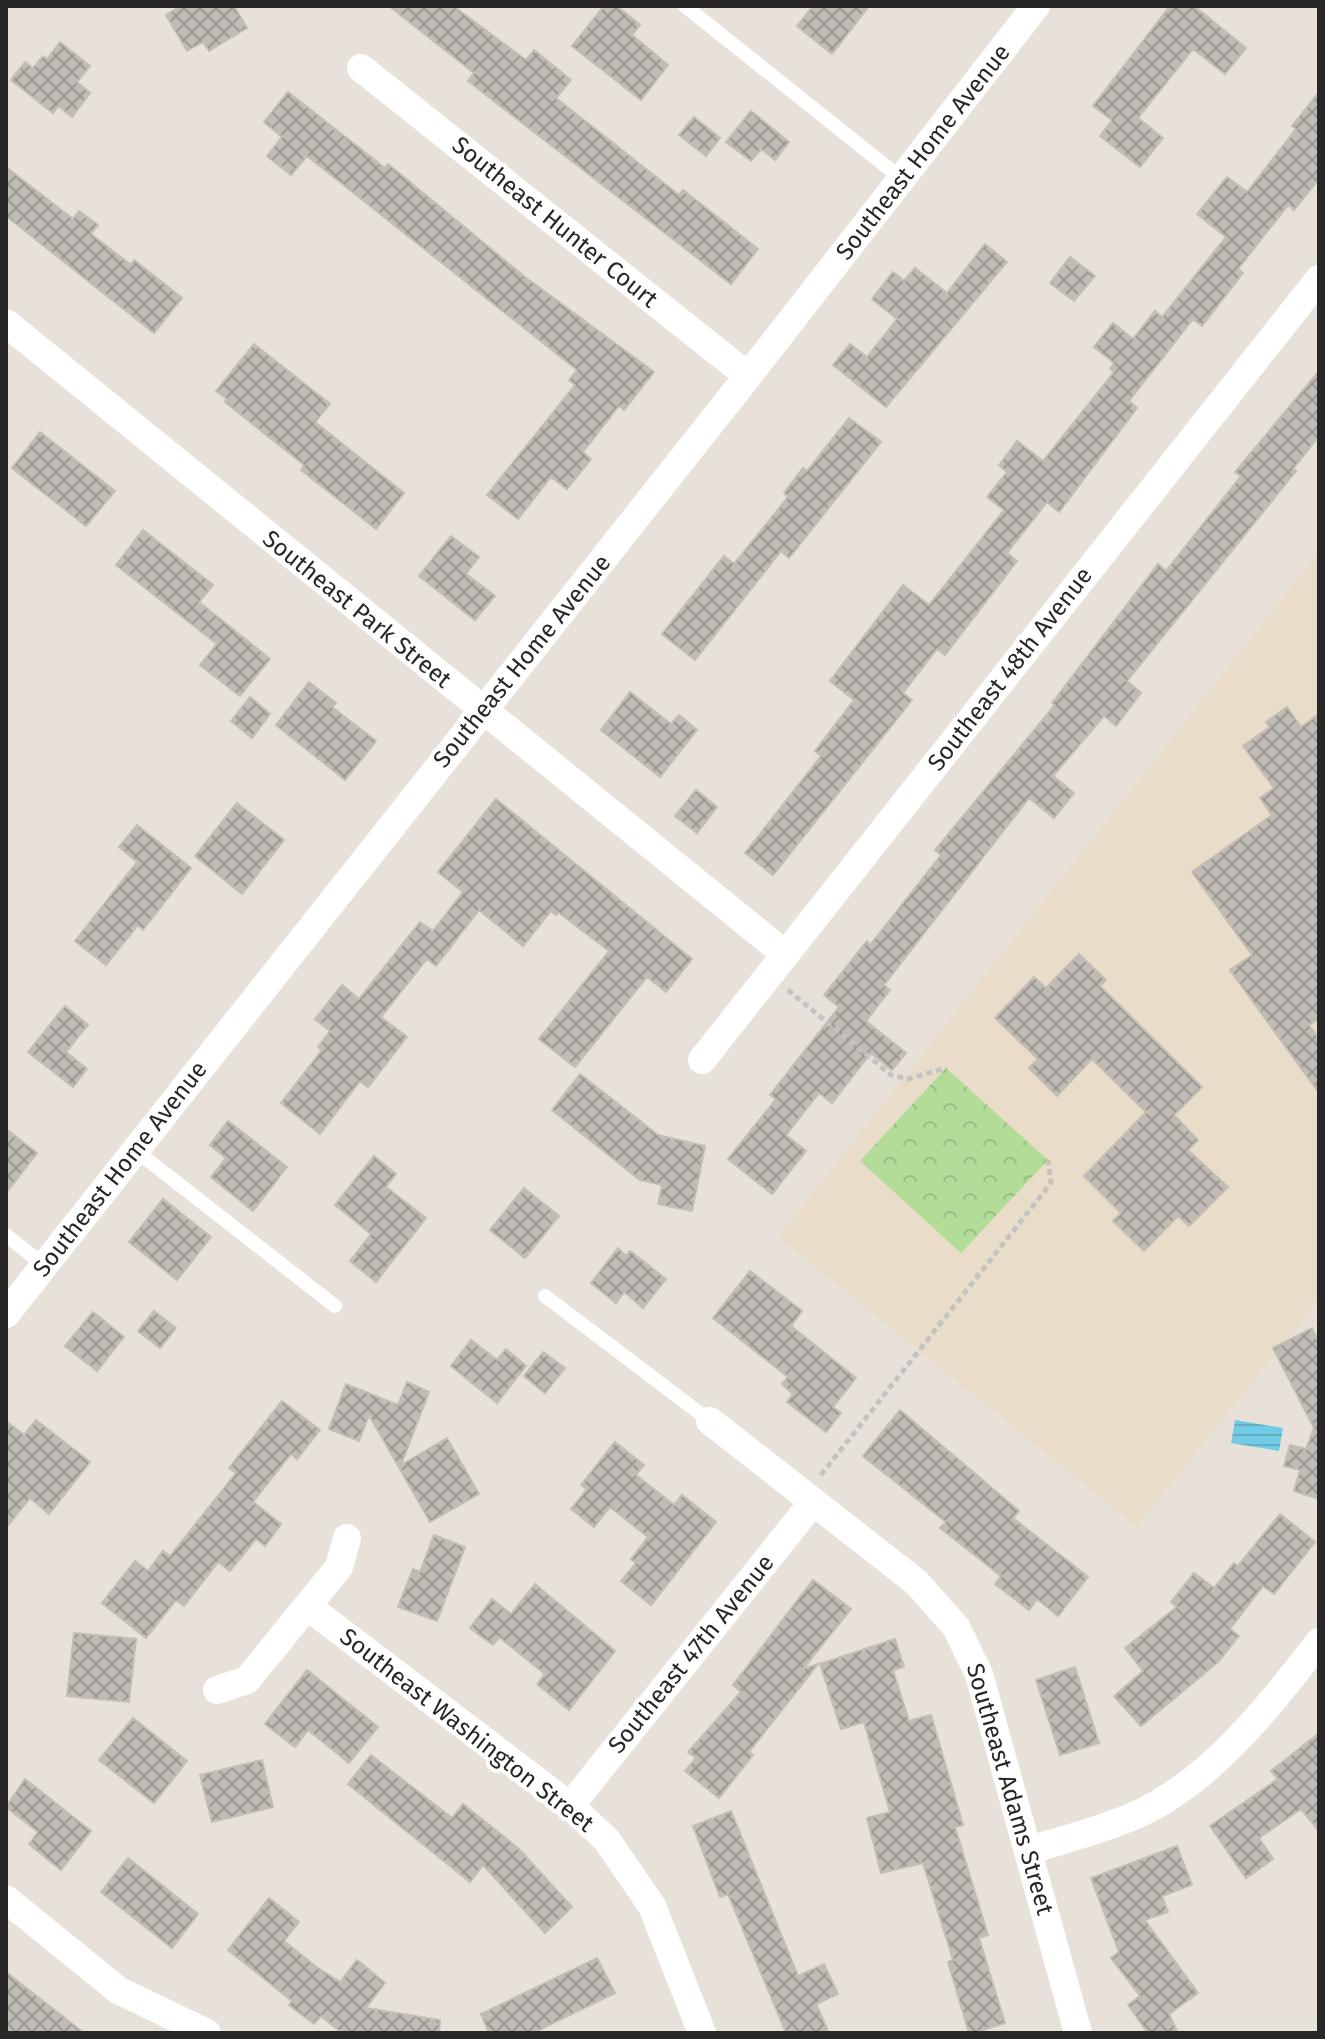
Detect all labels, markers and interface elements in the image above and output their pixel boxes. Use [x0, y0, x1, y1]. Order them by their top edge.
street label: Southeast Home Avenue [830, 39, 1016, 265]
street label: Southeast Hunter Court [447, 131, 664, 314]
street label: Southeast Park Street [257, 524, 457, 694]
street label: Southeast Home Avenue [428, 549, 616, 773]
street label: Southeast 48th Avenue [922, 562, 1098, 776]
street label: Southeast Home Avenue [27, 1056, 213, 1282]
street label: Southeast 47th Avenue [602, 1549, 780, 1759]
street label: Southeast Washington Street [335, 1622, 600, 1838]
street label: Southeast Adams Street [961, 1660, 1059, 1918]

